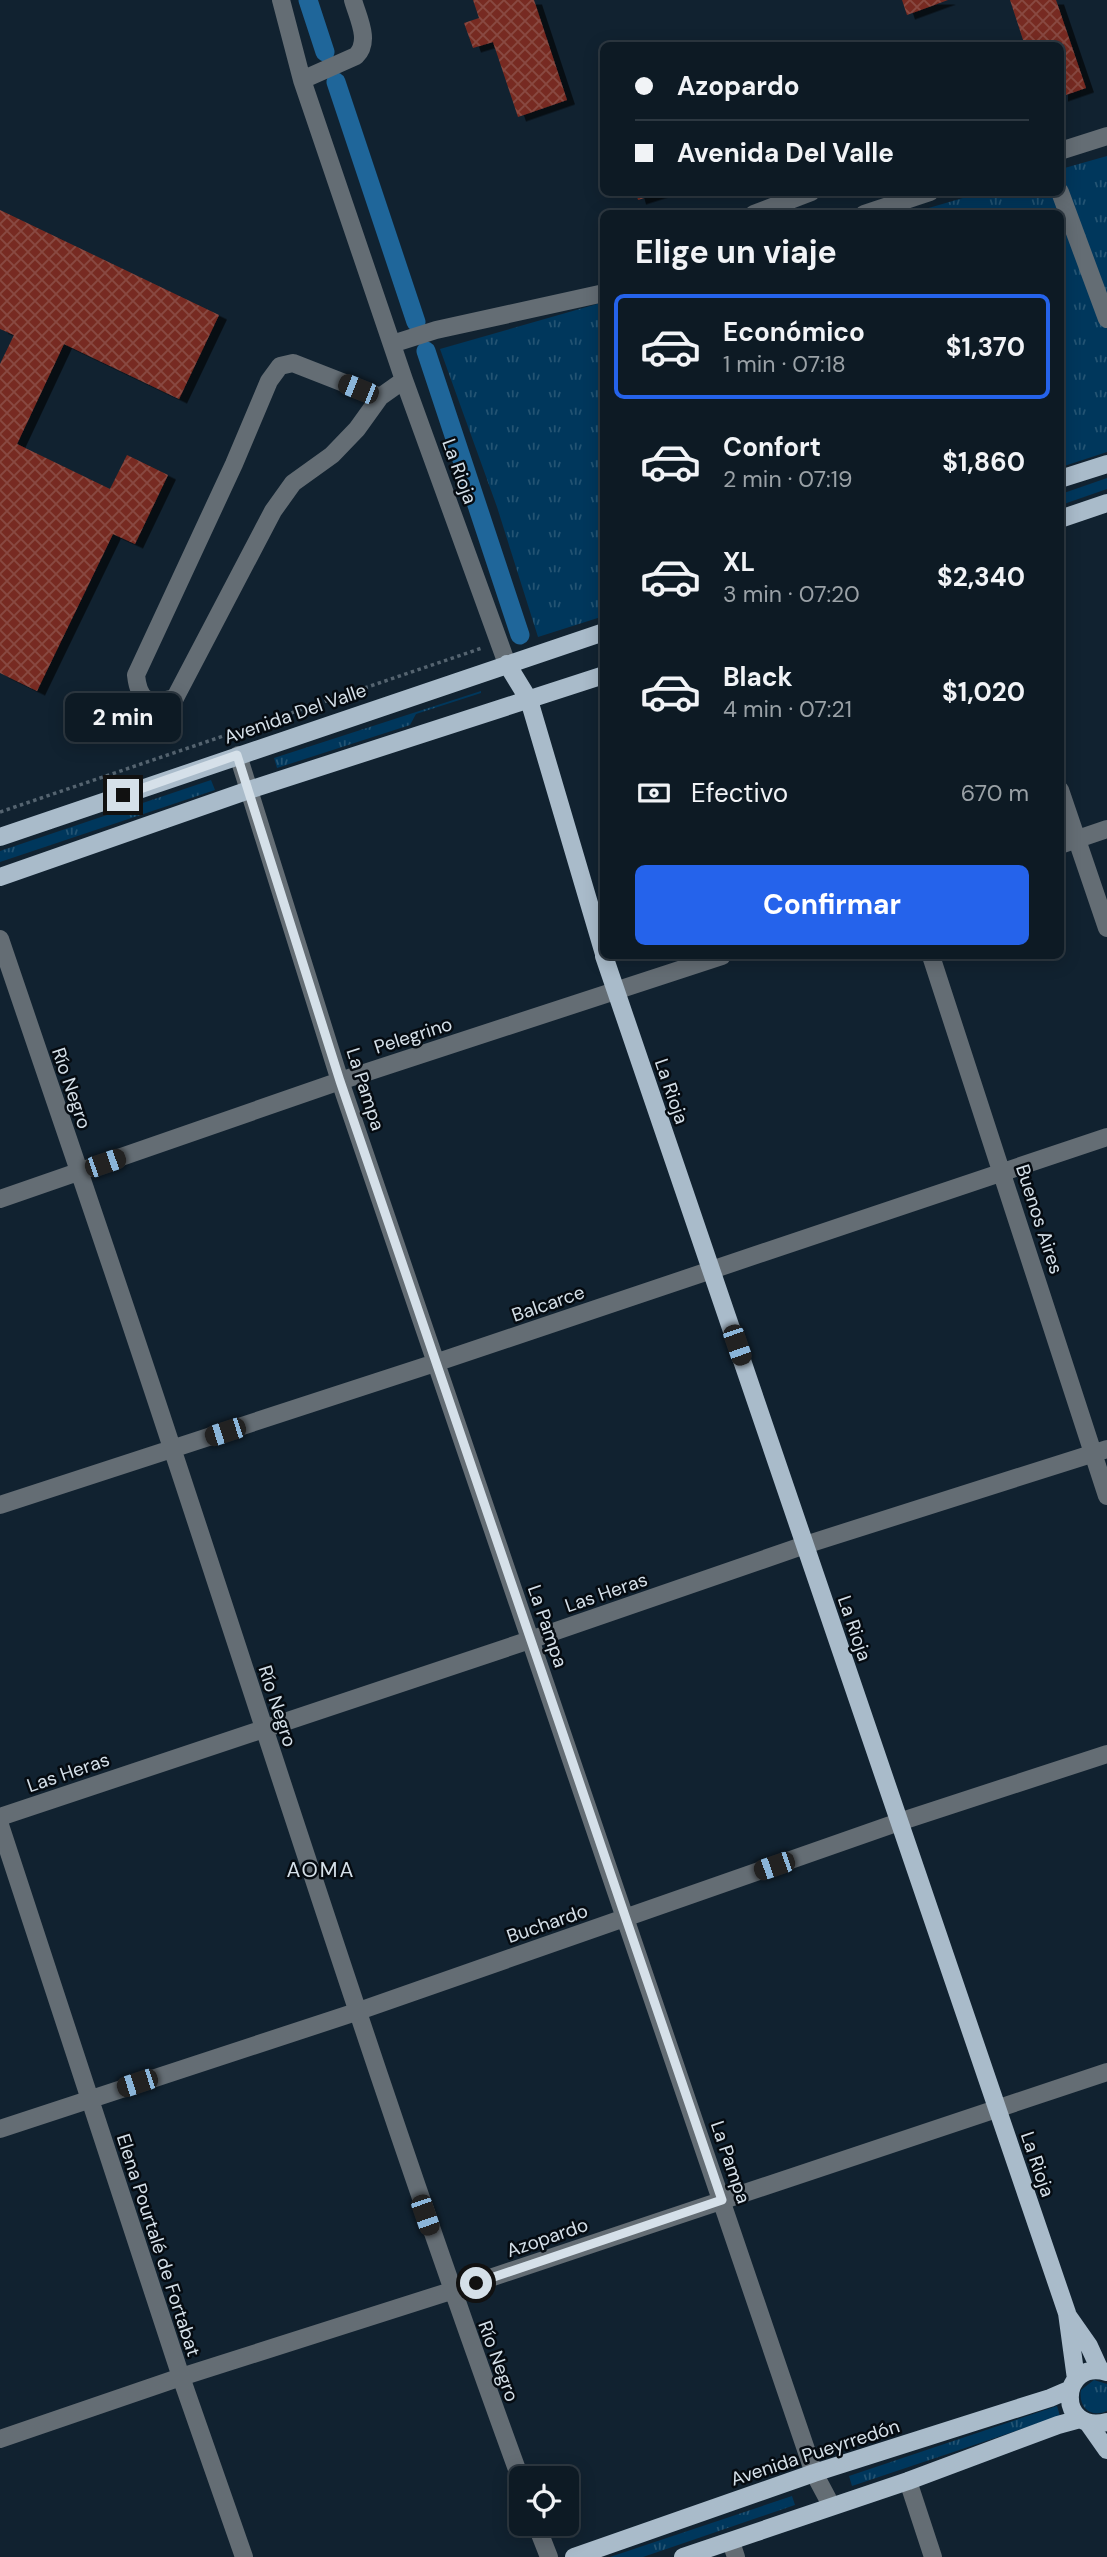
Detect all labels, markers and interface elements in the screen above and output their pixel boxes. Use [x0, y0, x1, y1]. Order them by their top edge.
text: Azopardo [677, 69, 800, 103]
text: Avenida Del Valle [677, 136, 894, 170]
text: Elige un viaje [635, 231, 837, 273]
icon: car [639, 315, 702, 378]
text: Económico [723, 315, 865, 349]
text: $1,370 [946, 330, 1025, 364]
text: 1 min · 07:18 [723, 349, 846, 379]
car [335, 371, 382, 407]
icon: car [639, 430, 702, 493]
text: Confort [723, 430, 821, 464]
street label: La Rioja [436, 435, 483, 507]
text: $1,860 [942, 445, 1025, 479]
text: 2 min · 07:19 [723, 464, 852, 494]
icon: car [639, 545, 702, 608]
text: XL [723, 545, 755, 579]
text: $2,340 [937, 560, 1025, 594]
text: 3 min · 07:20 [723, 579, 860, 609]
icon: car [639, 660, 702, 723]
text: Black [723, 660, 793, 694]
text: $1,020 [942, 675, 1025, 709]
street label: Avenida Del Valle [221, 677, 370, 750]
callout: 2 min [65, 694, 181, 742]
text: 4 min · 07:21 [723, 694, 852, 724]
text: 2 min [93, 702, 153, 732]
icon: cash [635, 774, 673, 812]
text: Efectivo [691, 776, 788, 810]
text: 670 m [961, 778, 1029, 808]
route end [107, 779, 139, 811]
button: Confirmar [635, 865, 1029, 945]
street label: Pelegrino [371, 1011, 455, 1060]
street label: Río Negro [46, 1044, 97, 1132]
street label: La Pampa [340, 1045, 391, 1134]
street label: La Rioja [649, 1055, 694, 1127]
car [82, 1146, 129, 1180]
street label: Buenos Aires [1010, 1161, 1069, 1277]
street label: Balcarce [508, 1279, 588, 1328]
car [721, 1322, 754, 1368]
car [202, 1416, 249, 1448]
street label: Las Heras [562, 1567, 651, 1618]
street label: La Pampa [522, 1582, 573, 1671]
street label: La Rioja [832, 1592, 877, 1664]
street label: Río Negro [253, 1662, 302, 1750]
street label: Las Heras [24, 1747, 113, 1798]
car [751, 1849, 798, 1883]
district label: AOMA [287, 1856, 355, 1884]
street label: Buchardo [503, 1898, 591, 1949]
car [114, 2067, 161, 2099]
street label: La Pampa [705, 2118, 756, 2207]
street label: La Rioja [1015, 2128, 1060, 2200]
street label: Elena Pourtalé de Fortabat [111, 2131, 206, 2360]
car [409, 2192, 442, 2238]
street label: Azopardo [503, 2212, 591, 2263]
route start [460, 2267, 492, 2299]
street label: Río Negro [472, 2317, 525, 2405]
street label: Avenida Pueyrredón [727, 2413, 903, 2492]
map controls [509, 2466, 579, 2536]
button: locate [509, 2466, 579, 2536]

